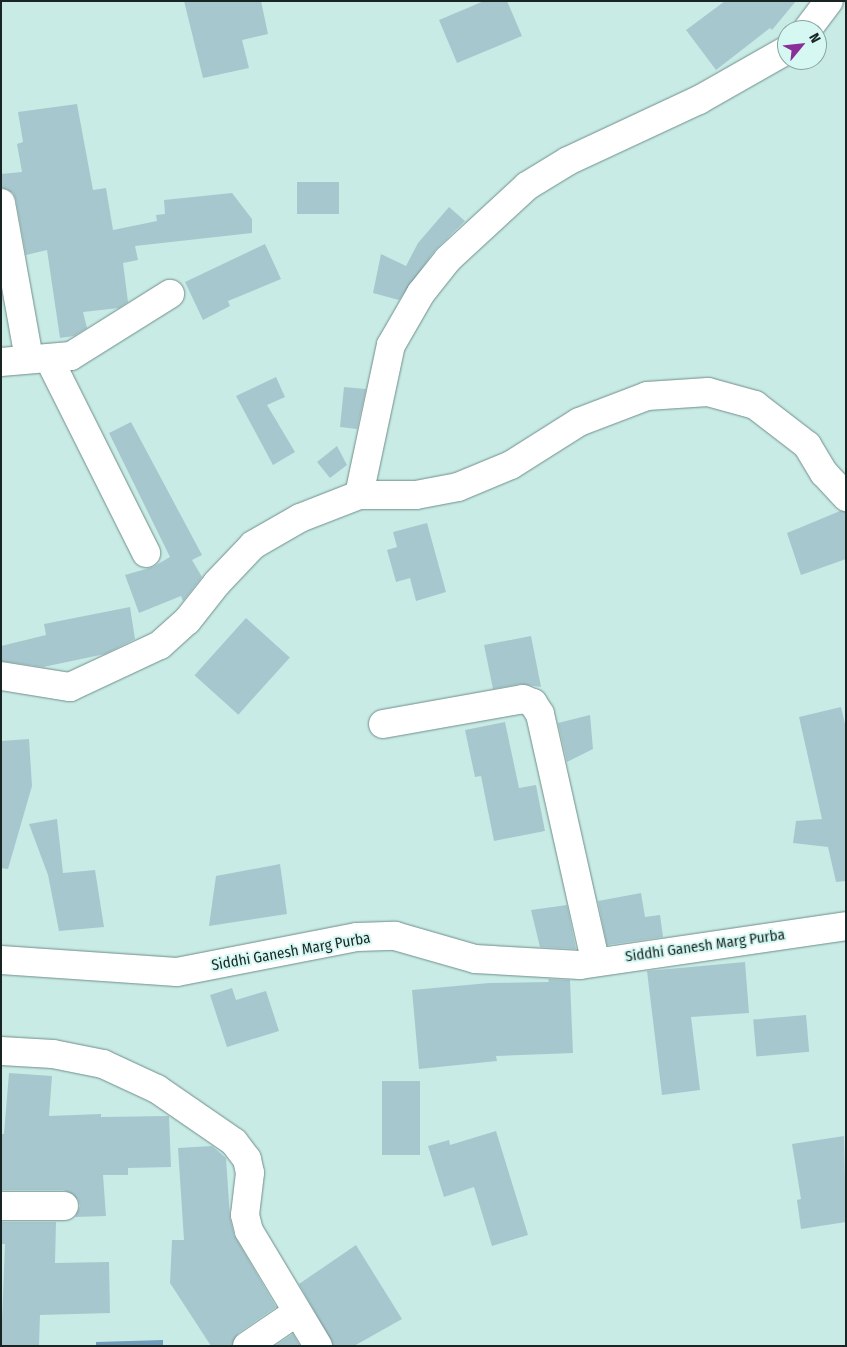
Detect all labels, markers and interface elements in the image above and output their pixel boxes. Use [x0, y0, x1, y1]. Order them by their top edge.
north arrow [777, 20, 827, 70]
text: N [805, 30, 824, 46]
street label: Siddhi Ganesh Marg Purba [624, 926, 786, 966]
street label: Siddhi Ganesh Marg Purba [210, 929, 372, 975]

